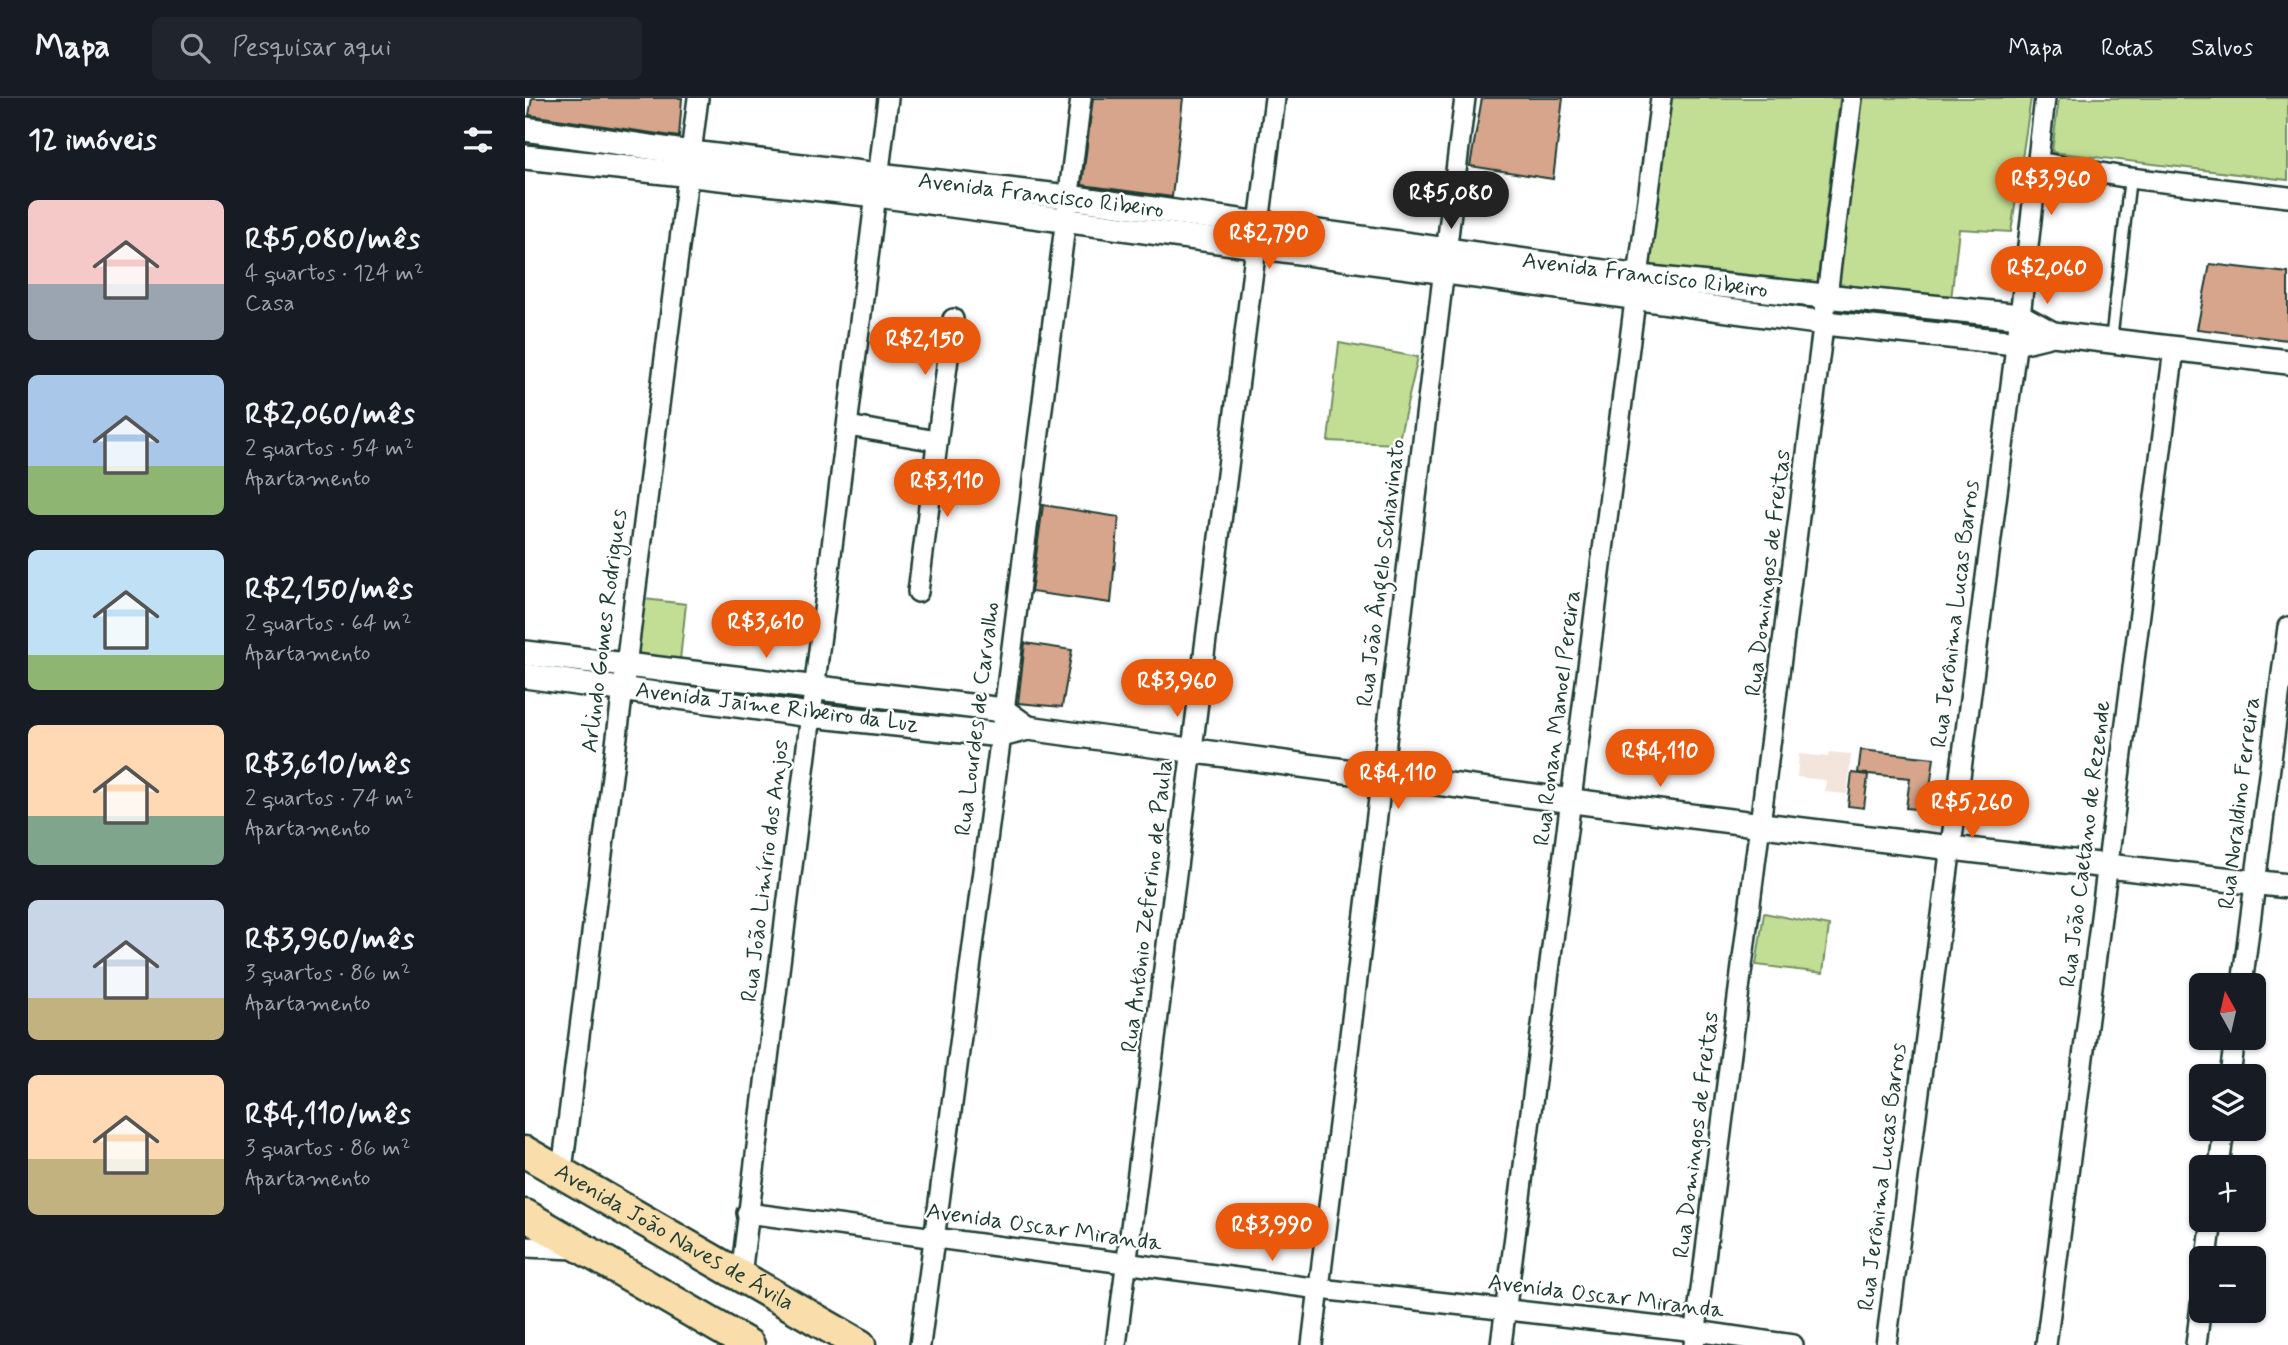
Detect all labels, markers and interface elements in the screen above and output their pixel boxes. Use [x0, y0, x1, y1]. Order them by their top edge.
search box [152, 17, 642, 80]
text: Mapa [35, 26, 110, 70]
icon: search [176, 29, 214, 67]
text: Pesquisar aqui [232, 31, 391, 65]
text: Mapa [2008, 33, 2063, 64]
text: Rotas [2101, 33, 2153, 64]
text: Salvos [2191, 33, 2253, 64]
text: 12 imóveis [28, 121, 157, 160]
icon: filters [459, 121, 497, 159]
pin: R$3,960 [1986, 158, 2116, 217]
text: R$3,960 [2011, 165, 2091, 195]
street label: Avenida Francisco Ribeiro [916, 166, 1166, 226]
pin: R$5,080 [1386, 172, 1516, 231]
text: R$5,080 [1409, 179, 1493, 209]
pin: R$2,790 [1204, 212, 1334, 271]
text: R$2,790 [1229, 219, 1309, 249]
text: R$5,080/mês [245, 220, 420, 259]
icon: home [84, 228, 168, 312]
street label: Avenida Francisco Ribeiro [1520, 246, 1770, 306]
pin: R$2,060 [1982, 246, 2112, 306]
text: R$2,060 [2007, 254, 2087, 284]
text: 4 quartos · 124 m² [245, 259, 424, 289]
text: Casa [245, 289, 295, 319]
pin: R$2,150 [860, 317, 990, 377]
text: R$2,150 [886, 325, 964, 355]
text: R$2,060/mês [245, 395, 415, 434]
icon: home [84, 403, 168, 487]
text: 2 quartos · 54 m² [245, 434, 414, 464]
street label: Rua João Ângelo Schiavinato [1351, 437, 1415, 709]
street label: Rua Domingos de Freitas [1739, 448, 1799, 698]
pin: R$3,110 [882, 460, 1012, 519]
text: Apartamento [245, 464, 371, 494]
text: R$3,110 [910, 467, 984, 497]
street label: Rua Jerônima Lucas Barros [1925, 478, 1987, 750]
street label: Arlindo Gomes Rodrigues [575, 507, 637, 755]
text: R$2,150/mês [245, 570, 413, 609]
icon: home [84, 578, 168, 662]
street label: Rua Ronan Manoel Pereira [1527, 588, 1589, 848]
street label: Rua Lourdes de Carvalho [949, 600, 1007, 838]
pin: R$3,610 [701, 601, 831, 660]
text: R$3,610 [728, 608, 804, 638]
text: 2 quartos · 64 m² [245, 609, 412, 639]
text: Apartamento [245, 639, 371, 669]
pin: R$3,960 [1112, 660, 1242, 719]
text: R$3,960 [1137, 667, 1217, 697]
street label: Avenida Jaime Ribeiro da Luz [634, 676, 920, 740]
street label: Rua Noraldino Ferreira [2212, 695, 2268, 911]
street label: Rua João Caetano de Rezende [2054, 699, 2119, 989]
pin: R$4,110 [1595, 730, 1725, 789]
text: R$4,110 [1621, 737, 1699, 767]
street label: Rua João Limírio dos Anjos [735, 738, 797, 1004]
text: R$3,610/mês [245, 745, 410, 784]
pin: R$4,110 [1333, 752, 1463, 811]
icon: home [84, 753, 168, 837]
street label: Rua Antônio Zeferino de Paula [1115, 758, 1181, 1054]
text: R$4,110 [1359, 759, 1437, 789]
pin: R$5,260 [1907, 780, 2037, 840]
text: 2 quartos · 74 m² [245, 784, 414, 814]
text: R$5,260 [1931, 788, 2013, 818]
text: Apartamento [245, 814, 371, 844]
text: R$3,960/mês [245, 920, 414, 959]
icon: home [84, 928, 168, 1012]
text: 3 quartos · 86 m² [245, 959, 411, 989]
north arrow [2189, 973, 2266, 1050]
map controls [2189, 973, 2266, 1323]
text: Apartamento [245, 989, 371, 1019]
street label: Rua Domingos de Freitas [1667, 1010, 1727, 1260]
street label: Rua Jerônima Lucas Barros [1852, 1041, 1914, 1313]
button: layers [2189, 1064, 2266, 1141]
text: R$4,110/mês [245, 1095, 411, 1134]
icon: home [84, 1103, 168, 1187]
text: 3 quartos · 86 m² [245, 1134, 411, 1164]
button: + [2189, 1155, 2266, 1232]
street label: Avenida João Naves de Ávila [549, 1157, 799, 1319]
text: Apartamento [245, 1164, 371, 1194]
street label: Avenida Oscar Miranda [924, 1197, 1164, 1259]
pin: R$3,990 [1207, 1204, 1337, 1263]
text: R$3,990 [1232, 1211, 1312, 1241]
button: − [2189, 1246, 2266, 1323]
street label: Avenida Oscar Miranda [1486, 1268, 1726, 1326]

